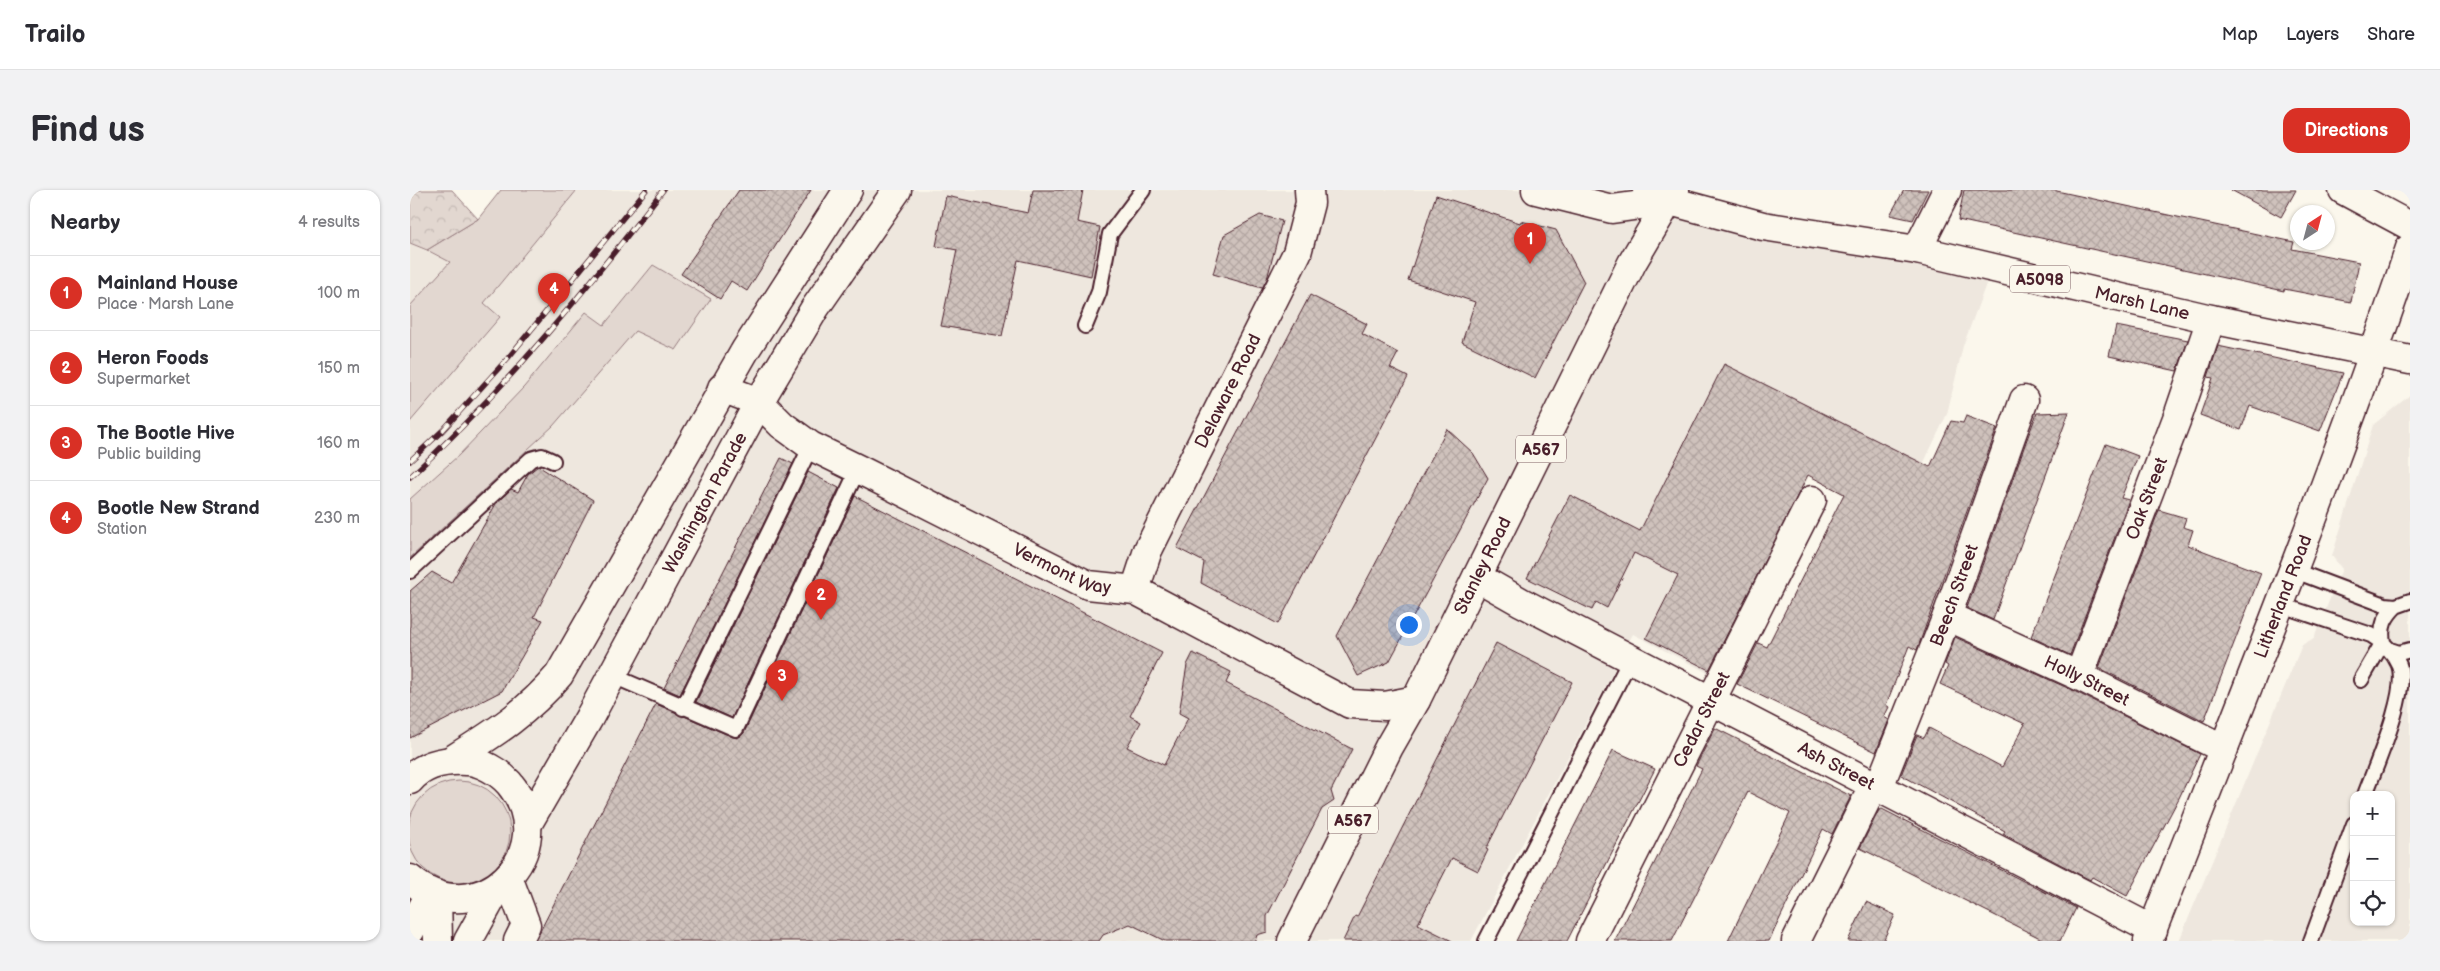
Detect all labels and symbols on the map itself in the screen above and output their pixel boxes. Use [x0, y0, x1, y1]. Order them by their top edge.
north arrow [2290, 205, 2335, 250]
pin: 1 [1514, 223, 1546, 264]
road number: A5098 [2010, 266, 2070, 292]
pin: 4 [538, 273, 570, 314]
street label: Marsh Lane [2093, 282, 2192, 325]
street label: Delaware Road [1191, 331, 1266, 452]
street label: Washington Parade [659, 428, 752, 577]
road number: A567 [1516, 435, 1566, 462]
street label: Oak Street [2122, 454, 2172, 543]
street label: Stanley Road [1450, 514, 1516, 618]
street label: Litherland Road [2250, 532, 2316, 661]
street label: Vermont Way [1009, 539, 1113, 598]
street label: Beech Street [1926, 541, 1983, 649]
pin: 2 [805, 579, 837, 620]
your location [1396, 612, 1422, 638]
street label: Holly Street [2041, 652, 2133, 711]
pin: 3 [766, 660, 798, 701]
street label: Cedar Street [1669, 668, 1735, 771]
street label: Ash Street [1794, 738, 1878, 795]
road number: A567 [1328, 806, 1378, 834]

